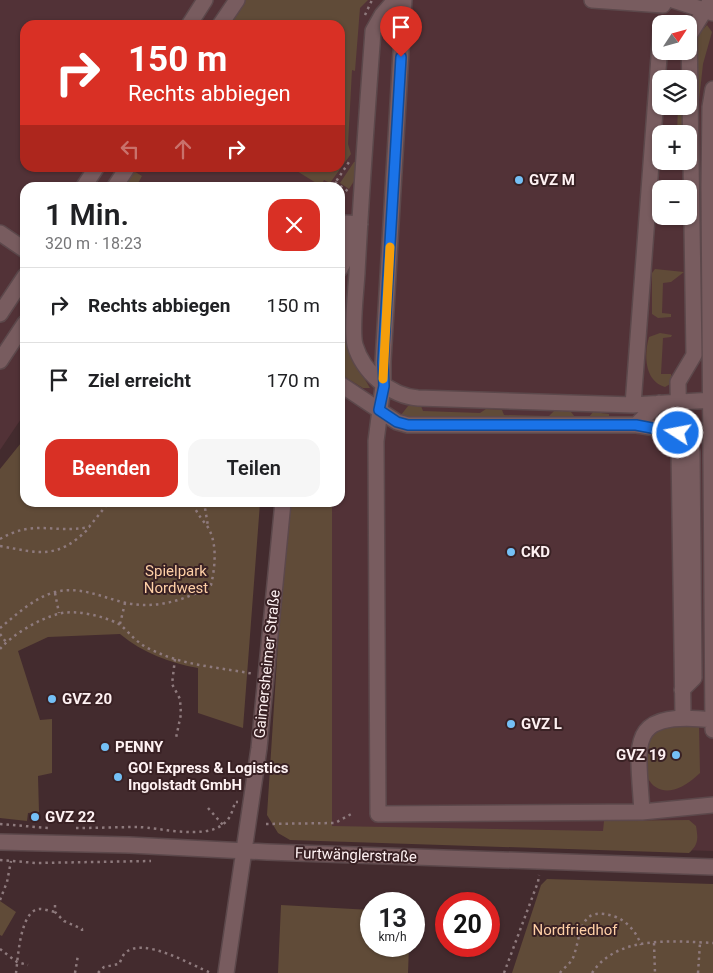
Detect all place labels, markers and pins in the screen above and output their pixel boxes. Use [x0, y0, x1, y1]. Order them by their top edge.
pin [380, 6, 422, 57]
place label: GVZ M [529, 171, 575, 189]
marker: GVZ M [513, 174, 525, 186]
place label: CKD [521, 543, 550, 561]
marker: CKD [505, 546, 517, 558]
place label: GVZ 20 [62, 690, 112, 708]
marker: GVZ 20 [46, 693, 58, 705]
place label: GVZ L [521, 715, 562, 733]
marker: GVZ L [505, 718, 517, 730]
place label: PENNY [115, 738, 164, 756]
marker: PENNY [99, 741, 111, 753]
place label: GVZ 19 [616, 746, 666, 764]
marker: GVZ 19 [670, 749, 682, 761]
place label: GO! Express & Logistics Ingolstadt GmbH [128, 759, 289, 794]
marker: GO! Express & Logistics Ingolstadt GmbH [112, 771, 124, 783]
place label: GVZ 22 [45, 808, 95, 826]
marker: GVZ 22 [29, 811, 41, 823]

